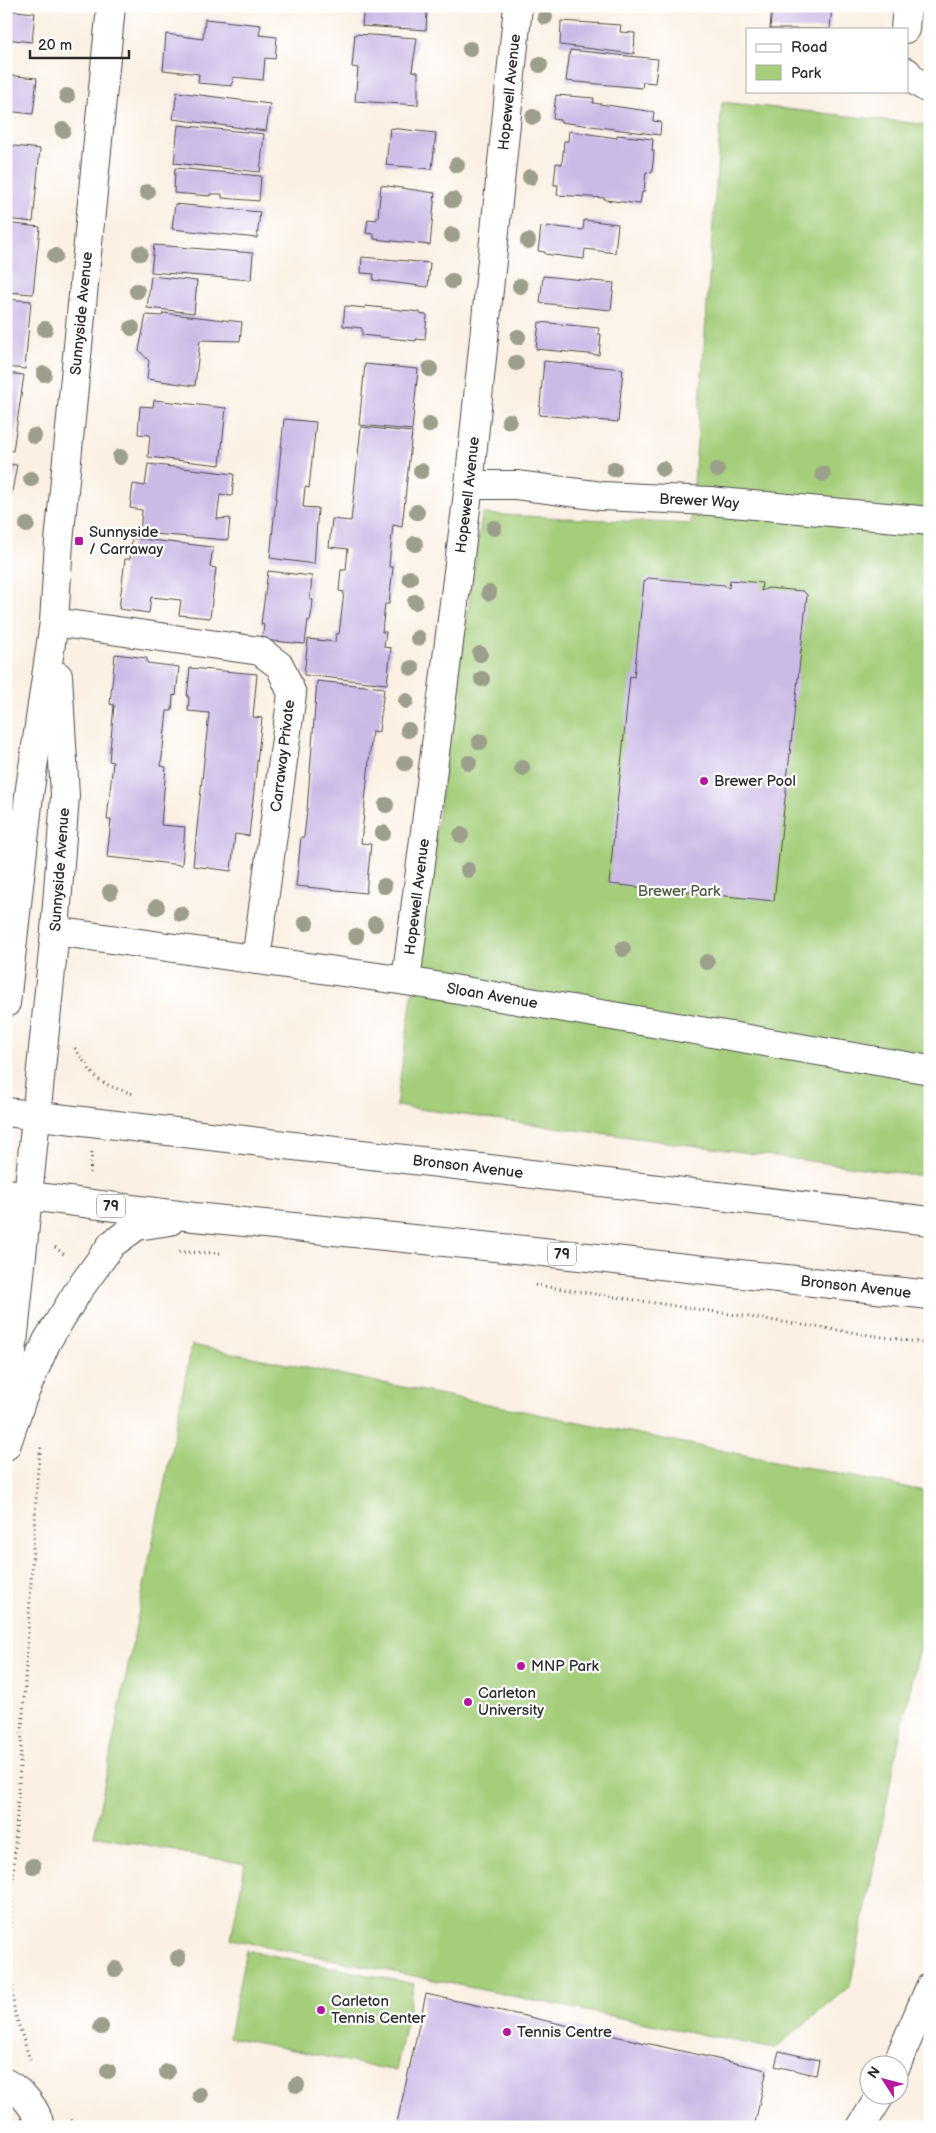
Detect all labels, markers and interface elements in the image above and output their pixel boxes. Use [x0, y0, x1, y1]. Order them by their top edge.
scale bar [30, 28, 129, 60]
legend [746, 28, 908, 92]
street label: Hopewell Avenue [494, 33, 525, 151]
text: 20 m [38, 36, 72, 55]
text: Road [791, 38, 827, 57]
text: Park [791, 64, 822, 83]
street label: Sunnyside Avenue [66, 251, 97, 376]
street label: Hopewell Avenue [451, 436, 483, 554]
street label: Brewer Way [659, 489, 740, 513]
place label: Sunnyside / Carraway [89, 523, 163, 559]
marker: Sunnyside / Carraway [73, 535, 85, 547]
street label: Carraway Private [267, 699, 299, 813]
place label: Brewer Pool [714, 772, 796, 791]
marker: Brewer Pool [698, 775, 710, 787]
street label: Sunnyside Avenue [45, 807, 74, 932]
street label: Hopewell Avenue [400, 837, 434, 956]
park label: Brewer Park [638, 882, 721, 901]
street label: Sloan Avenue [445, 979, 539, 1013]
street label: Bronson Avenue [411, 1151, 524, 1182]
road number: 79 [97, 1194, 125, 1218]
road number: 79 [548, 1242, 576, 1266]
street label: Bronson Avenue [799, 1271, 912, 1302]
place label: MNP Park [531, 1657, 599, 1676]
marker: MNP Park [515, 1660, 527, 1672]
place label: Carleton University [478, 1684, 544, 1720]
marker: Carleton University [462, 1696, 474, 1708]
place label: Carleton Tennis Center [331, 1992, 426, 2028]
marker: Carleton Tennis Center [315, 2004, 327, 2016]
place label: Tennis Centre [517, 2023, 612, 2042]
marker: Tennis Centre [501, 2026, 513, 2038]
north arrow [858, 2056, 908, 2106]
text: N [864, 2063, 884, 2082]

